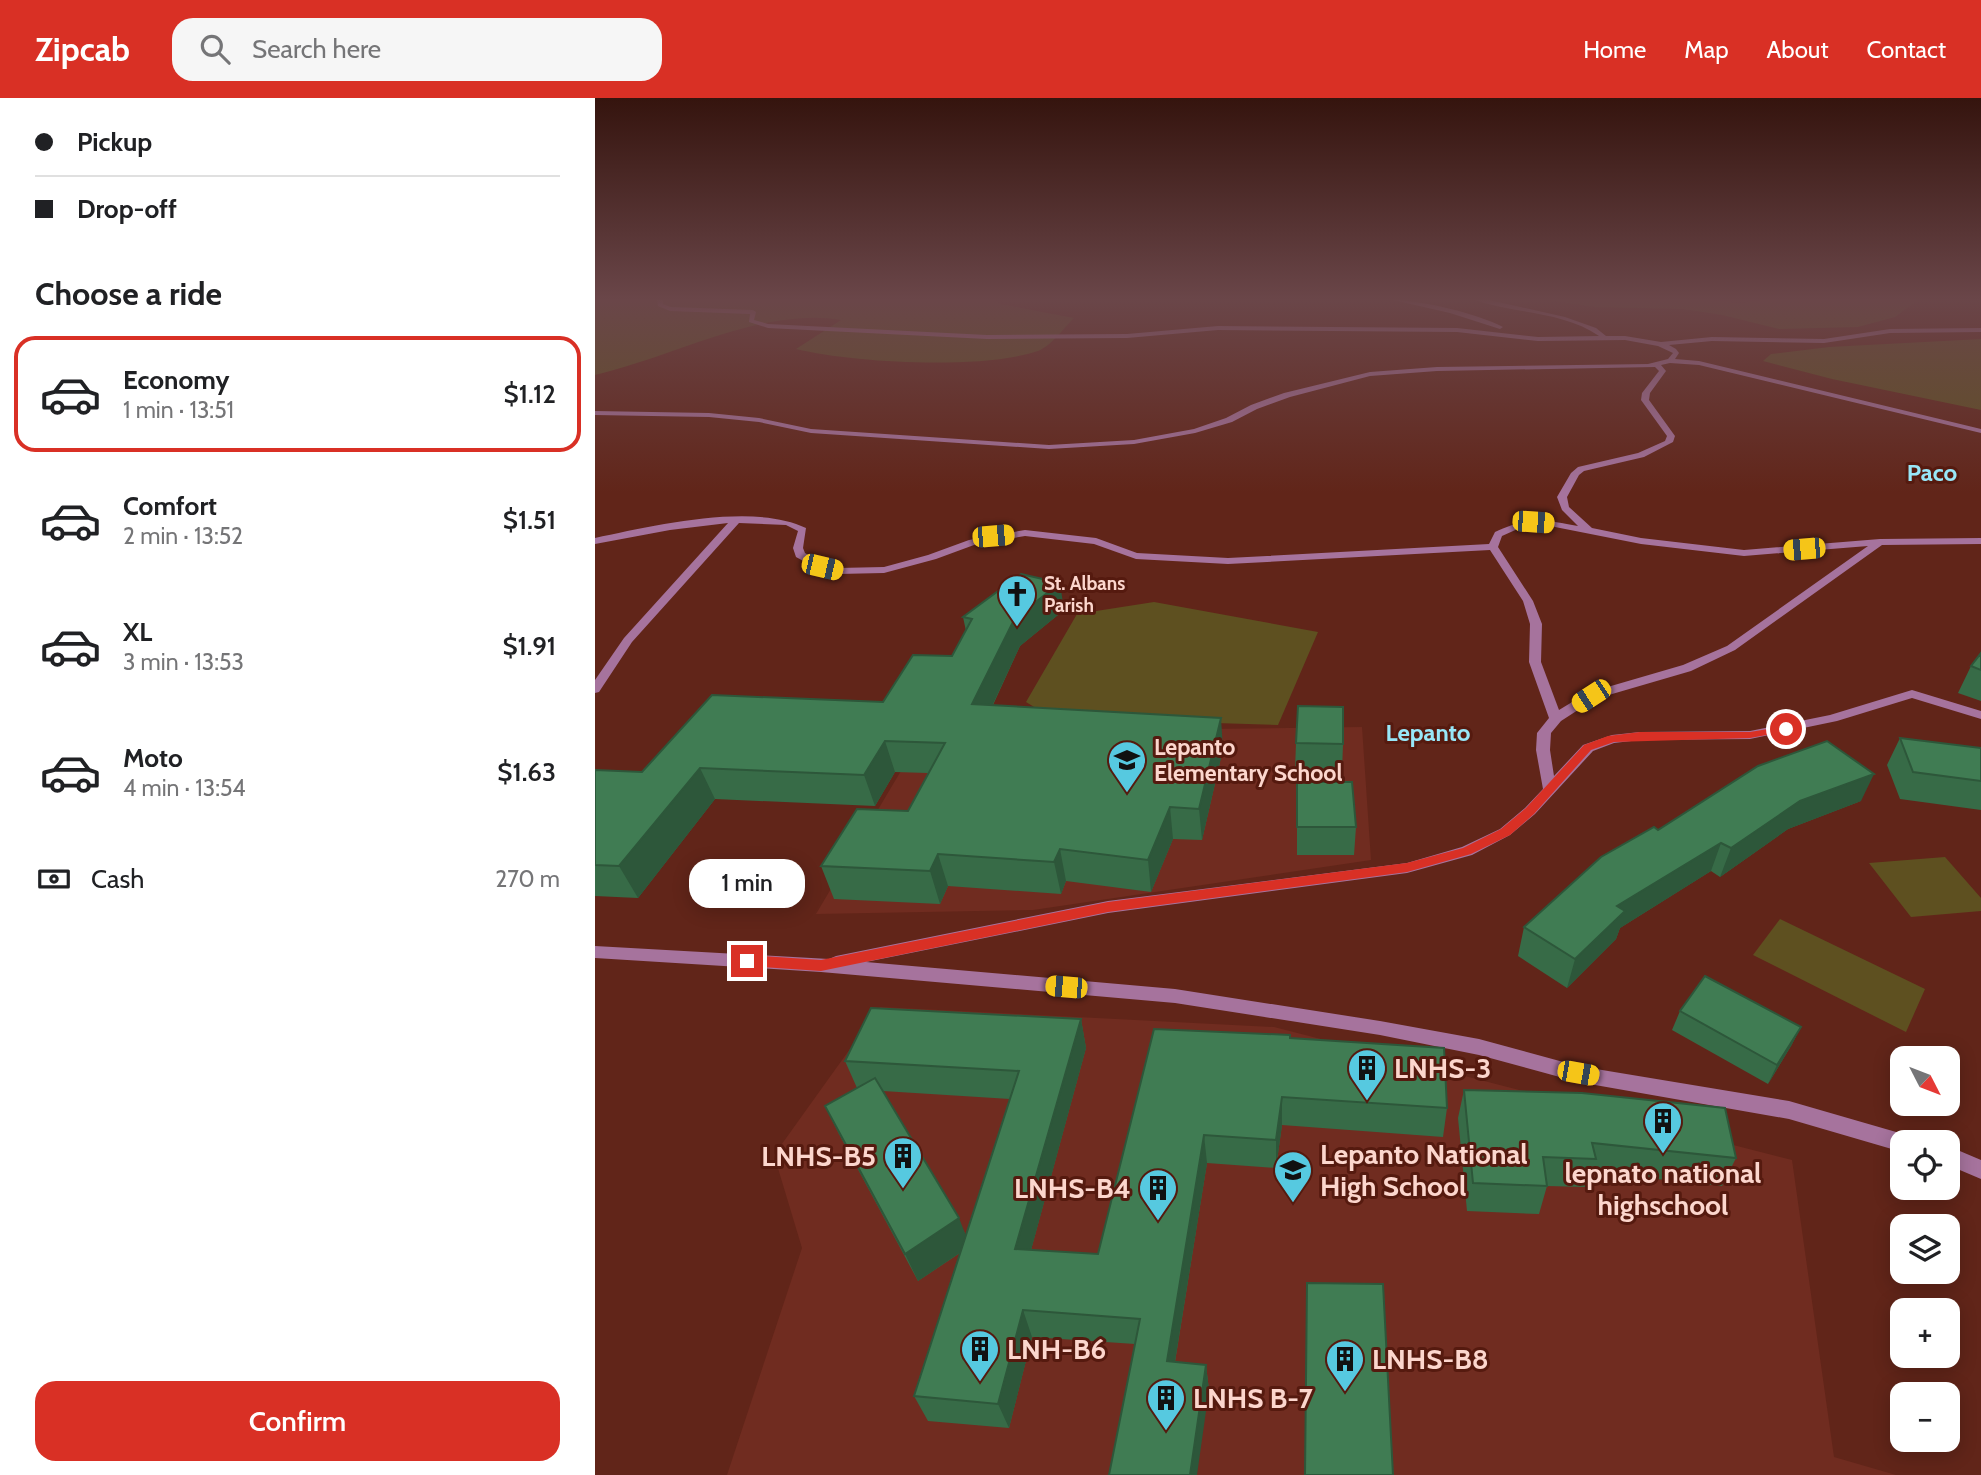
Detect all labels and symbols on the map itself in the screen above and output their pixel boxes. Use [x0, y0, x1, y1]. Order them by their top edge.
district label: Paco [1907, 458, 1958, 487]
car [1512, 510, 1555, 534]
car [972, 524, 1015, 548]
car [1783, 537, 1826, 561]
car [800, 552, 845, 582]
place label: St. Albans Parish [1044, 572, 1125, 617]
church icon: St. Albans Parish [996, 573, 1038, 628]
car [1568, 676, 1615, 716]
route start [1770, 713, 1802, 745]
district label: Lepanto [1386, 718, 1471, 747]
place label: Lepanto Elementary School [1154, 733, 1342, 787]
school or university icon: Lepanto Elementary School [1106, 739, 1148, 794]
callout: 1 min [689, 860, 805, 908]
route end [731, 945, 763, 977]
car [1045, 975, 1088, 999]
north arrow [1890, 1046, 1960, 1116]
building icon: LNHS-3 [1346, 1047, 1388, 1102]
place label: LNHS-3 [1394, 1051, 1491, 1085]
car [1556, 1059, 1601, 1087]
building icon: lepnato national highschool [1642, 1100, 1684, 1155]
building icon: LNHS-B5 [882, 1135, 924, 1190]
place label: Lepanto National High School [1320, 1137, 1528, 1203]
place label: LNHS-B5 [761, 1139, 876, 1173]
school or university icon: Lepanto National High School [1272, 1149, 1314, 1204]
place label: lepnato national highschool [1565, 1156, 1761, 1222]
building icon: LNHS-B4 [1137, 1167, 1179, 1222]
place label: LNHS-B4 [1014, 1171, 1131, 1205]
building icon: LNH-B6 [959, 1328, 1001, 1383]
place label: LNH-B6 [1007, 1332, 1106, 1366]
building icon: LNHS-B8 [1324, 1338, 1366, 1393]
place label: LNHS-B8 [1372, 1342, 1489, 1376]
building icon: LNHS B-7 [1145, 1377, 1187, 1432]
place label: LNHS B-7 [1193, 1381, 1314, 1415]

